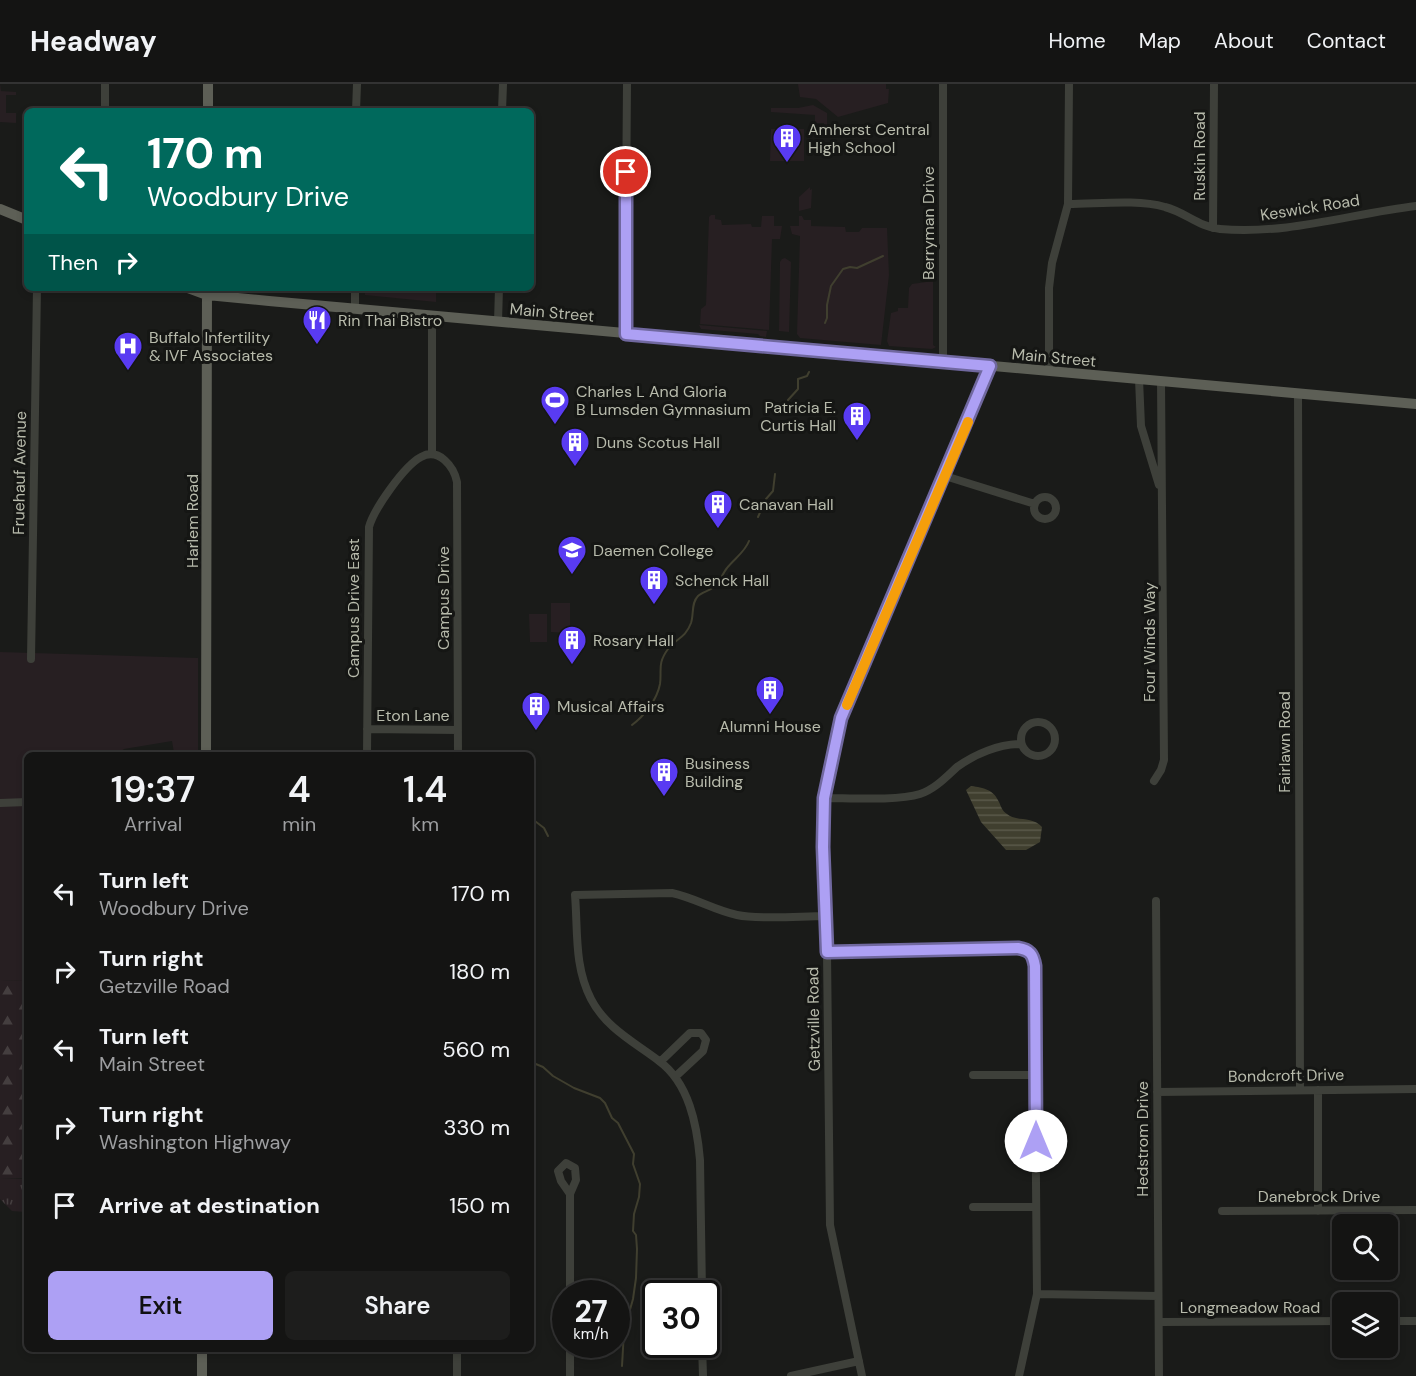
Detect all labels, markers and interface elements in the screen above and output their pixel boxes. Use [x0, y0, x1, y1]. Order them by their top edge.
text: Headway [30, 23, 157, 60]
text: Home [1048, 27, 1106, 55]
text: Map [1139, 27, 1181, 55]
text: About [1214, 27, 1274, 55]
text: Contact [1307, 27, 1386, 55]
street label: Ruskin Road [1189, 111, 1210, 201]
place label: Amherst Central High School [808, 119, 930, 158]
building icon: Amherst Central High School [771, 122, 803, 164]
text: 170 m [147, 126, 264, 181]
icon: left [48, 132, 126, 210]
pin [600, 146, 651, 197]
icon: arrive [609, 155, 642, 188]
street label: Berryman Drive [918, 166, 939, 280]
text: Woodbury Drive [147, 179, 349, 214]
street label: Keswick Road [1259, 189, 1361, 226]
icon: right [110, 246, 143, 279]
text: Then [48, 248, 98, 277]
street label: Main Street [509, 298, 595, 327]
restaurant icon: Rin Thai Bistro [301, 304, 333, 346]
place label: Rin Thai Bistro [338, 310, 442, 331]
place label: Buffalo Infertility & IVF Associates [149, 327, 273, 366]
hospital icon: Buffalo Infertility & IVF Associates [112, 330, 144, 372]
street label: Main Street [1011, 343, 1097, 372]
place label: Charles L And Gloria B Lumsden Gymnasium [576, 381, 751, 420]
sports icon: Charles L And Gloria B Lumsden Gymnasium [539, 384, 571, 426]
place label: Patricia E. Curtis Hall [760, 397, 836, 436]
building icon: Patricia E. Curtis Hall [841, 400, 873, 442]
street label: Fruehauf Avenue [8, 411, 31, 535]
building icon: Duns Scotus Hall [559, 426, 591, 468]
place label: Duns Scotus Hall [596, 432, 720, 453]
street label: Harlem Road [182, 474, 203, 568]
building icon: Canavan Hall [702, 488, 734, 530]
place label: Canavan Hall [739, 494, 834, 515]
school or university icon: Daemen College [556, 534, 588, 576]
street label: Campus Drive East [343, 538, 364, 678]
place label: Daemen College [593, 540, 713, 561]
street label: Campus Drive [433, 546, 454, 650]
building icon: Schenck Hall [638, 564, 670, 606]
place label: Schenck Hall [675, 570, 769, 591]
street label: Four Winds Way [1139, 582, 1160, 702]
building icon: Rosary Hall [556, 624, 588, 666]
place label: Rosary Hall [593, 630, 674, 651]
building icon: Alumni House [754, 674, 786, 716]
building icon: Musical Affairs [520, 690, 552, 732]
street label: Fairlawn Road [1274, 691, 1295, 793]
place label: Musical Affairs [557, 696, 665, 717]
street label: Eton Lane [376, 705, 450, 726]
place label: Alumni House [719, 716, 821, 737]
place label: Business Building [685, 753, 750, 792]
building icon: Business Building [648, 756, 680, 798]
text: 19:37 [111, 766, 195, 813]
text: 4 [288, 766, 311, 813]
text: 1.4 [403, 766, 447, 813]
text: Arrival [124, 811, 182, 837]
text: min [282, 811, 316, 837]
text: km [411, 811, 439, 837]
text: Turn left [99, 866, 189, 895]
icon: left [48, 877, 81, 910]
text: 170 m [451, 879, 510, 908]
text: Woodbury Drive [99, 895, 249, 921]
text: Turn right [99, 944, 204, 973]
icon: right [48, 955, 81, 988]
text: 180 m [449, 957, 510, 986]
street label: Getzville Road [802, 967, 825, 1071]
text: Getzville Road [99, 973, 230, 999]
text: Turn left [99, 1022, 189, 1051]
icon: left [48, 1033, 81, 1066]
text: 560 m [442, 1035, 510, 1064]
text: Main Street [99, 1051, 205, 1077]
street label: Bondcroft Drive [1228, 1064, 1344, 1087]
street label: Hedstrom Drive [1132, 1081, 1153, 1197]
text: Turn right [99, 1100, 204, 1129]
position arrow [1004, 1109, 1068, 1173]
icon: right [48, 1111, 81, 1144]
text: 330 m [443, 1113, 510, 1142]
text: Washington Highway [99, 1129, 291, 1155]
street label: Danebrock Drive [1258, 1186, 1380, 1207]
icon: arrive [48, 1189, 81, 1222]
text: Arrive at destination [99, 1191, 320, 1220]
text: 150 m [449, 1191, 510, 1220]
map controls [1332, 1214, 1398, 1358]
button: search [1332, 1214, 1398, 1280]
button: Exit [48, 1271, 273, 1340]
button: Share [285, 1271, 510, 1340]
speed limit sign: 30 [642, 1280, 720, 1358]
text: 27 [574, 1292, 608, 1331]
button: layers [1332, 1292, 1398, 1358]
street label: Longmeadow Road [1180, 1297, 1320, 1318]
text: km/h [573, 1324, 609, 1344]

